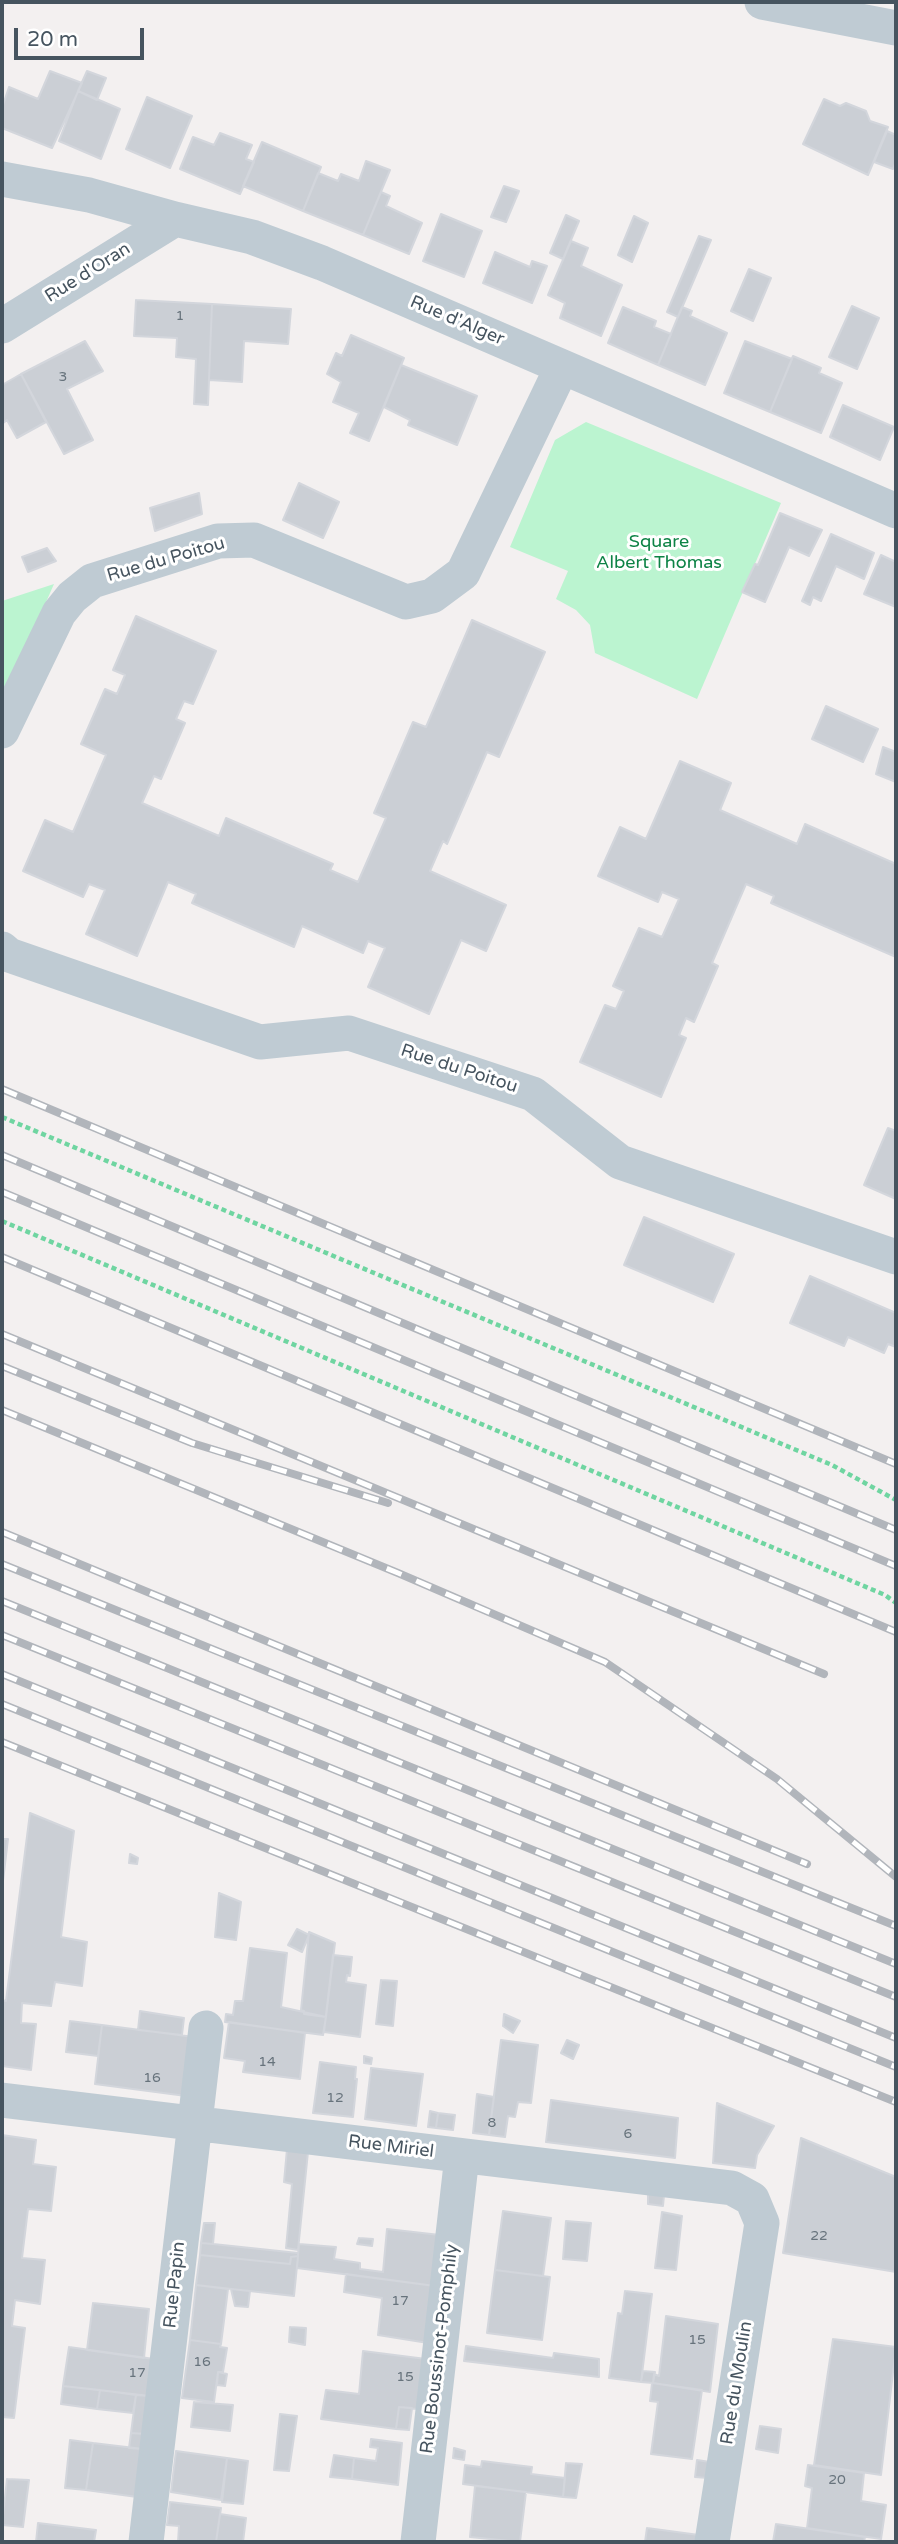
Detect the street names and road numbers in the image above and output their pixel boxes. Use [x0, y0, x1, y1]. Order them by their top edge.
street label: Rue d'Oran [41, 238, 135, 308]
street label: Rue d'Alger [407, 291, 507, 351]
street label: Rue du Poitou [105, 533, 227, 587]
street label: Rue du Poitou [398, 1040, 520, 1098]
street label: Rue Miriel [347, 2131, 435, 2163]
street label: Rue Papin [160, 2241, 190, 2329]
street label: Rue Boussinot-Pomphily [416, 2243, 464, 2455]
street label: Rue du Moulin [717, 2320, 757, 2446]

